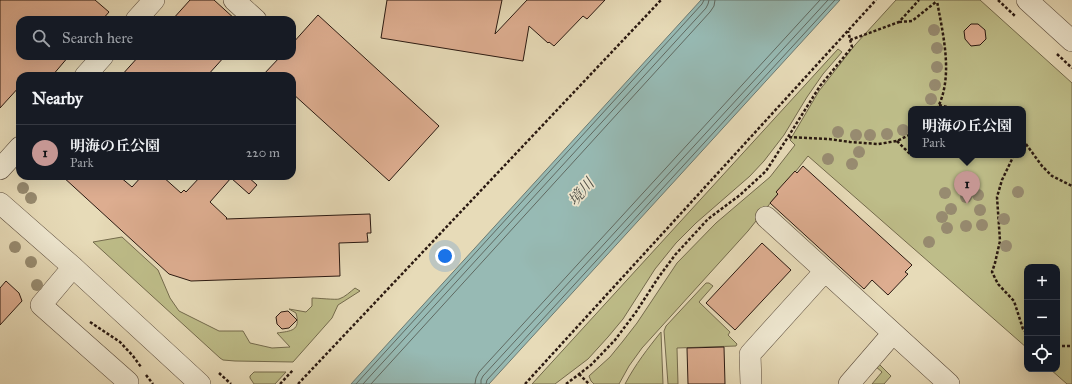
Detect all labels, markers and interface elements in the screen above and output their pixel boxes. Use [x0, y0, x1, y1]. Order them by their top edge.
search box [16, 16, 296, 60]
icon: search [30, 27, 52, 49]
text: Search here [62, 29, 133, 47]
text: Nearby [32, 88, 83, 109]
popup [908, 106, 1026, 158]
text: 明海の丘公園 [922, 117, 1012, 135]
text: Park [922, 135, 946, 151]
text: 明海の丘公園 [70, 137, 160, 155]
text: 1 [42, 145, 48, 161]
text: 220 m [246, 145, 280, 161]
text: Park [70, 155, 94, 171]
pin: 1 [954, 171, 980, 204]
water label: 境川 [564, 173, 599, 209]
your location [435, 246, 455, 266]
map controls [1024, 264, 1060, 372]
button: + [1024, 264, 1060, 300]
button: − [1024, 300, 1060, 336]
button: locate [1024, 336, 1060, 372]

